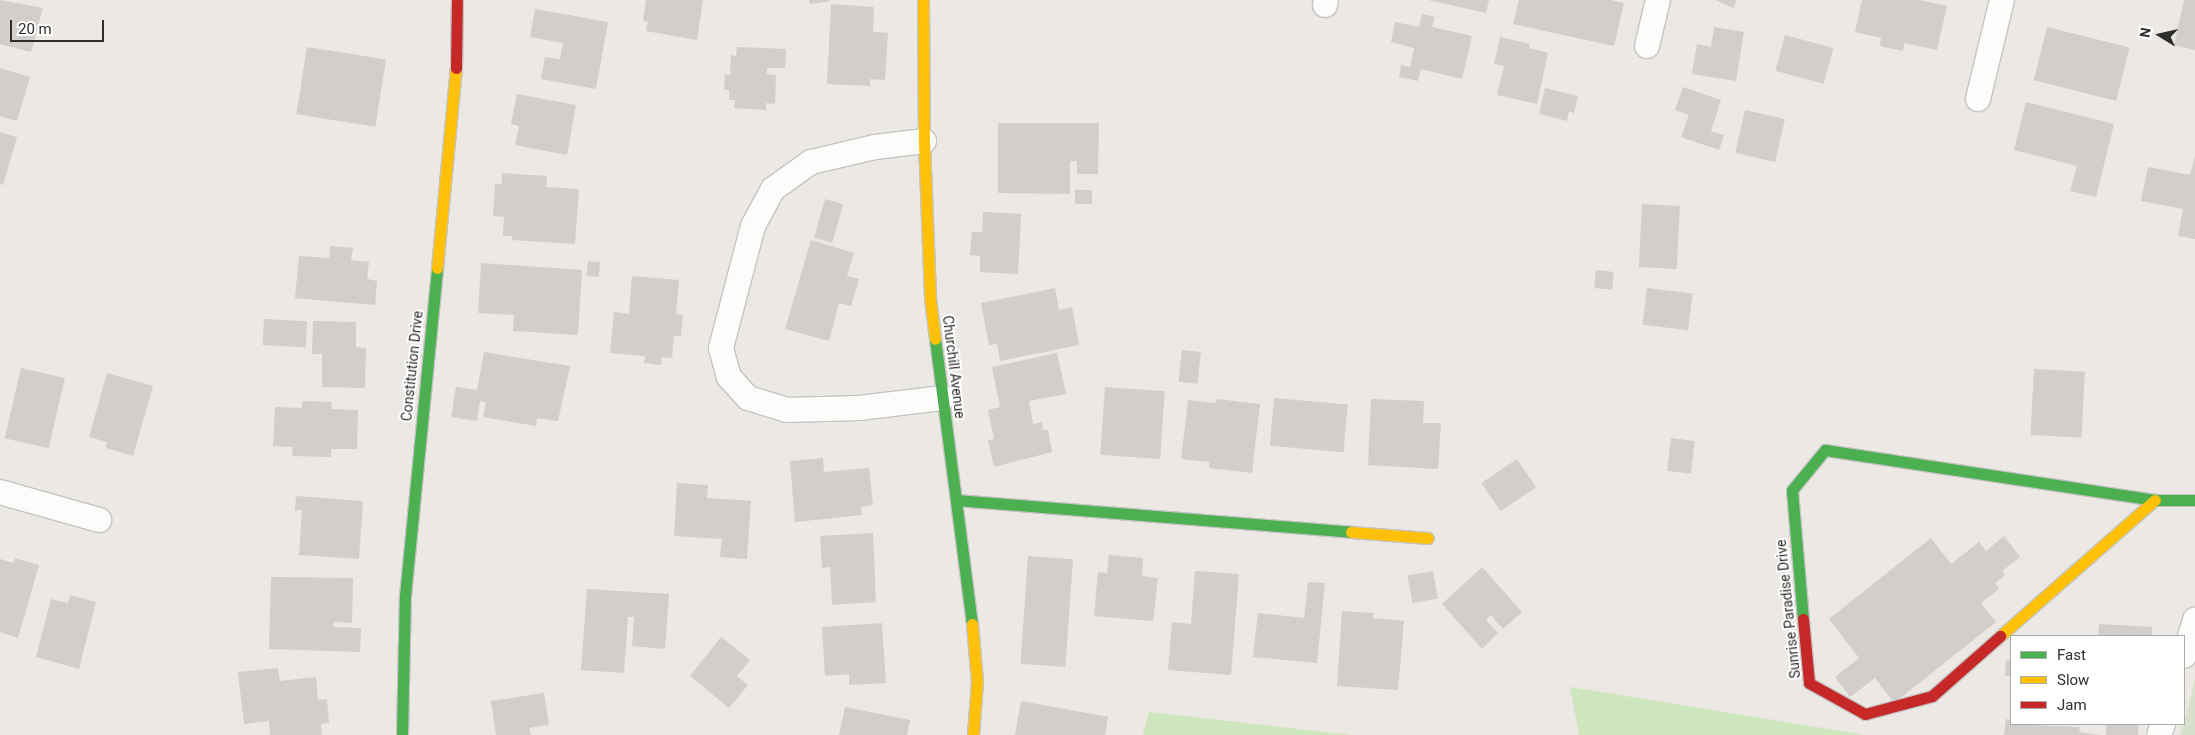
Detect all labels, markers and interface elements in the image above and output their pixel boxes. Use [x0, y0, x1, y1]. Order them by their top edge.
scale bar [12, 10, 106, 42]
north arrow [2135, 10, 2185, 60]
text: 20 m [18, 20, 52, 38]
text: N [2136, 26, 2154, 39]
street label: Constitution Drive [398, 310, 426, 422]
street label: Churchill Avenue [939, 315, 969, 419]
street label: Sunrise Paradise Drive [1772, 539, 1804, 679]
legend [2010, 635, 2185, 725]
text: Fast [2057, 646, 2086, 664]
text: Slow [2057, 671, 2089, 689]
text: Jam [2057, 696, 2087, 714]

